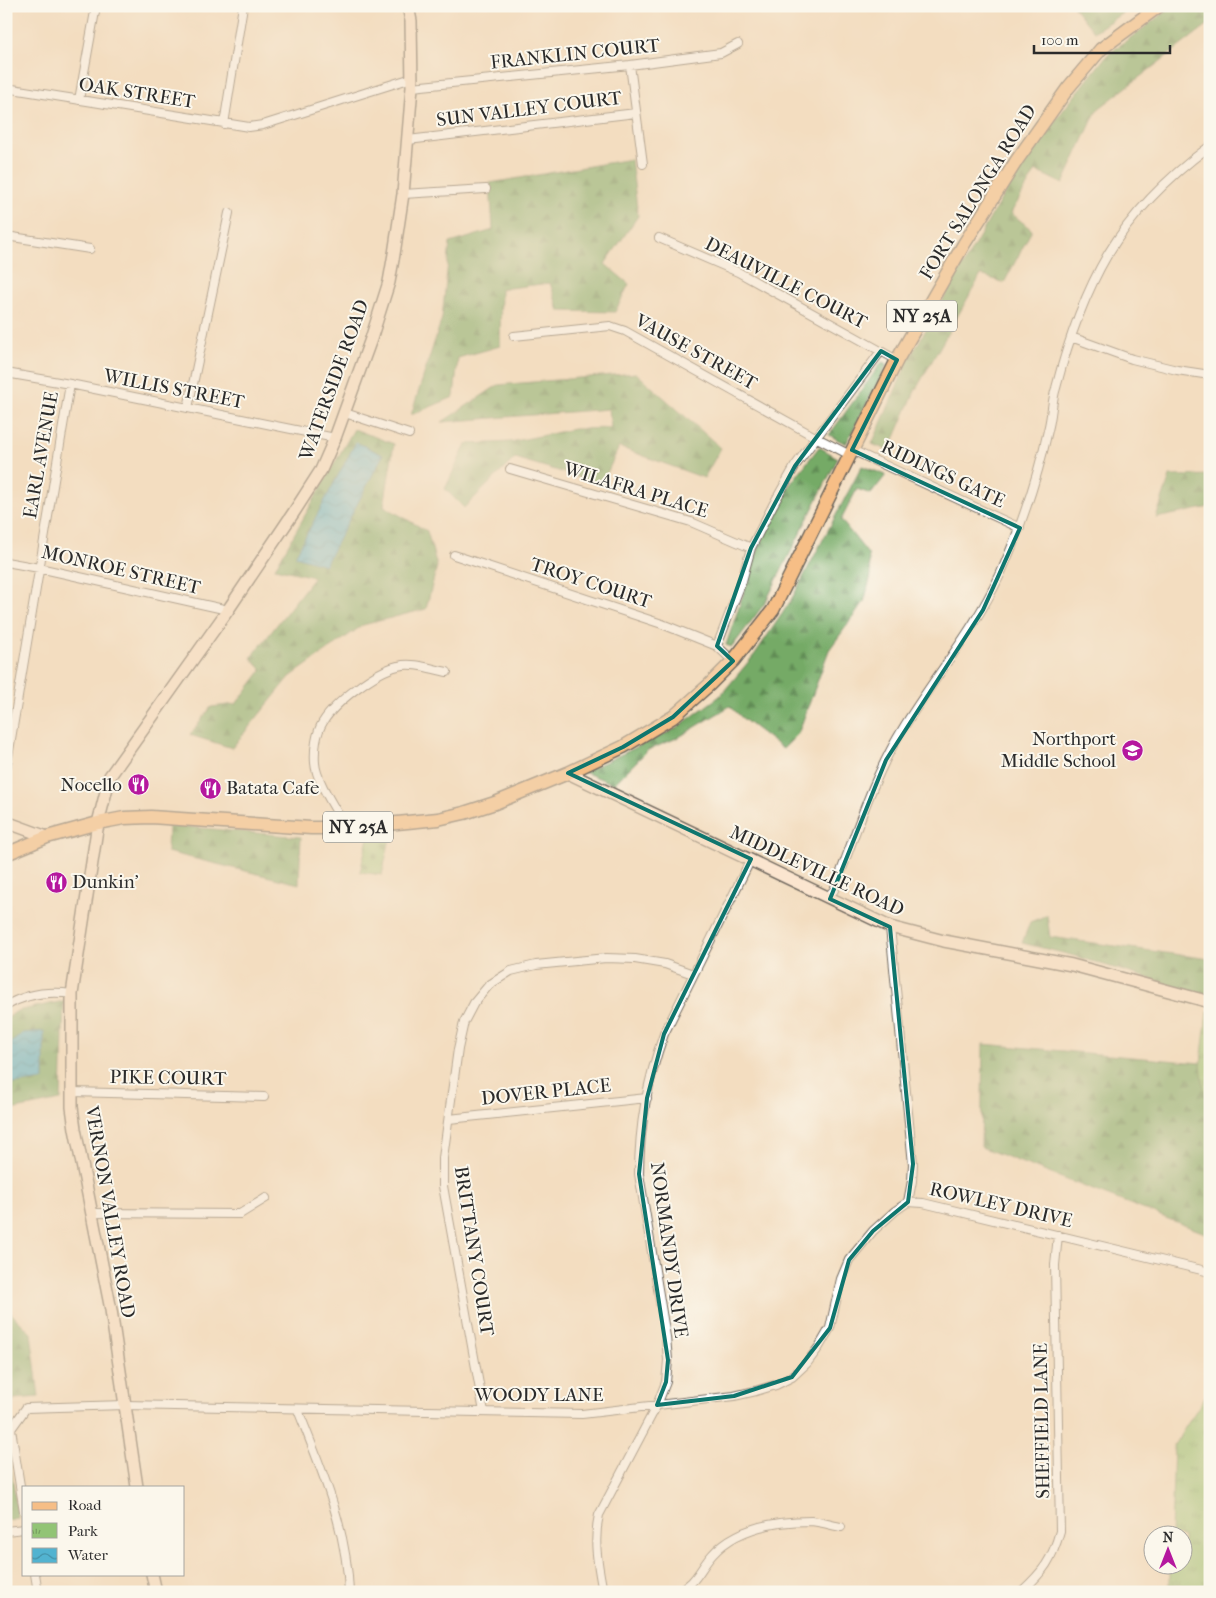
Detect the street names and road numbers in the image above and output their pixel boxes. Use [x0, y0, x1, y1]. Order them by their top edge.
street label: FRANKLIN COURT [489, 34, 661, 74]
street label: OAK STREET [77, 73, 197, 113]
street label: SUN VALLEY COURT [435, 87, 623, 131]
street label: FORT SALONGA ROAD [915, 100, 1041, 284]
street label: DEAUVILLE COURT [701, 233, 871, 333]
street label: WATERSIDE ROAD [294, 297, 373, 464]
road number: NY 25A [887, 300, 957, 332]
street label: VAUSE STREET [630, 309, 761, 395]
street label: WILLIS STREET [101, 364, 246, 413]
street label: EARL AVENUE [19, 389, 63, 520]
street label: RIDINGS GATE [878, 436, 1009, 512]
street label: WILAFRA PLACE [560, 457, 711, 523]
street label: MONROE STREET [39, 541, 203, 599]
street label: TROY COURT [528, 553, 654, 613]
road number: NY 25A [323, 812, 393, 842]
street label: MIDDLEVILLE ROAD [727, 821, 907, 921]
street label: PIKE COURT [110, 1066, 227, 1090]
street label: DOVER PLACE [480, 1074, 612, 1110]
street label: VERNON VALLEY ROAD [80, 1103, 140, 1320]
street label: NORMANDY DRIVE [646, 1161, 692, 1340]
street label: BRITTANY COURT [450, 1165, 498, 1338]
street label: ROWLEY DRIVE [927, 1178, 1075, 1232]
street label: SHEFFIELD LANE [1030, 1342, 1054, 1499]
street label: WOODY LANE [473, 1384, 604, 1406]

